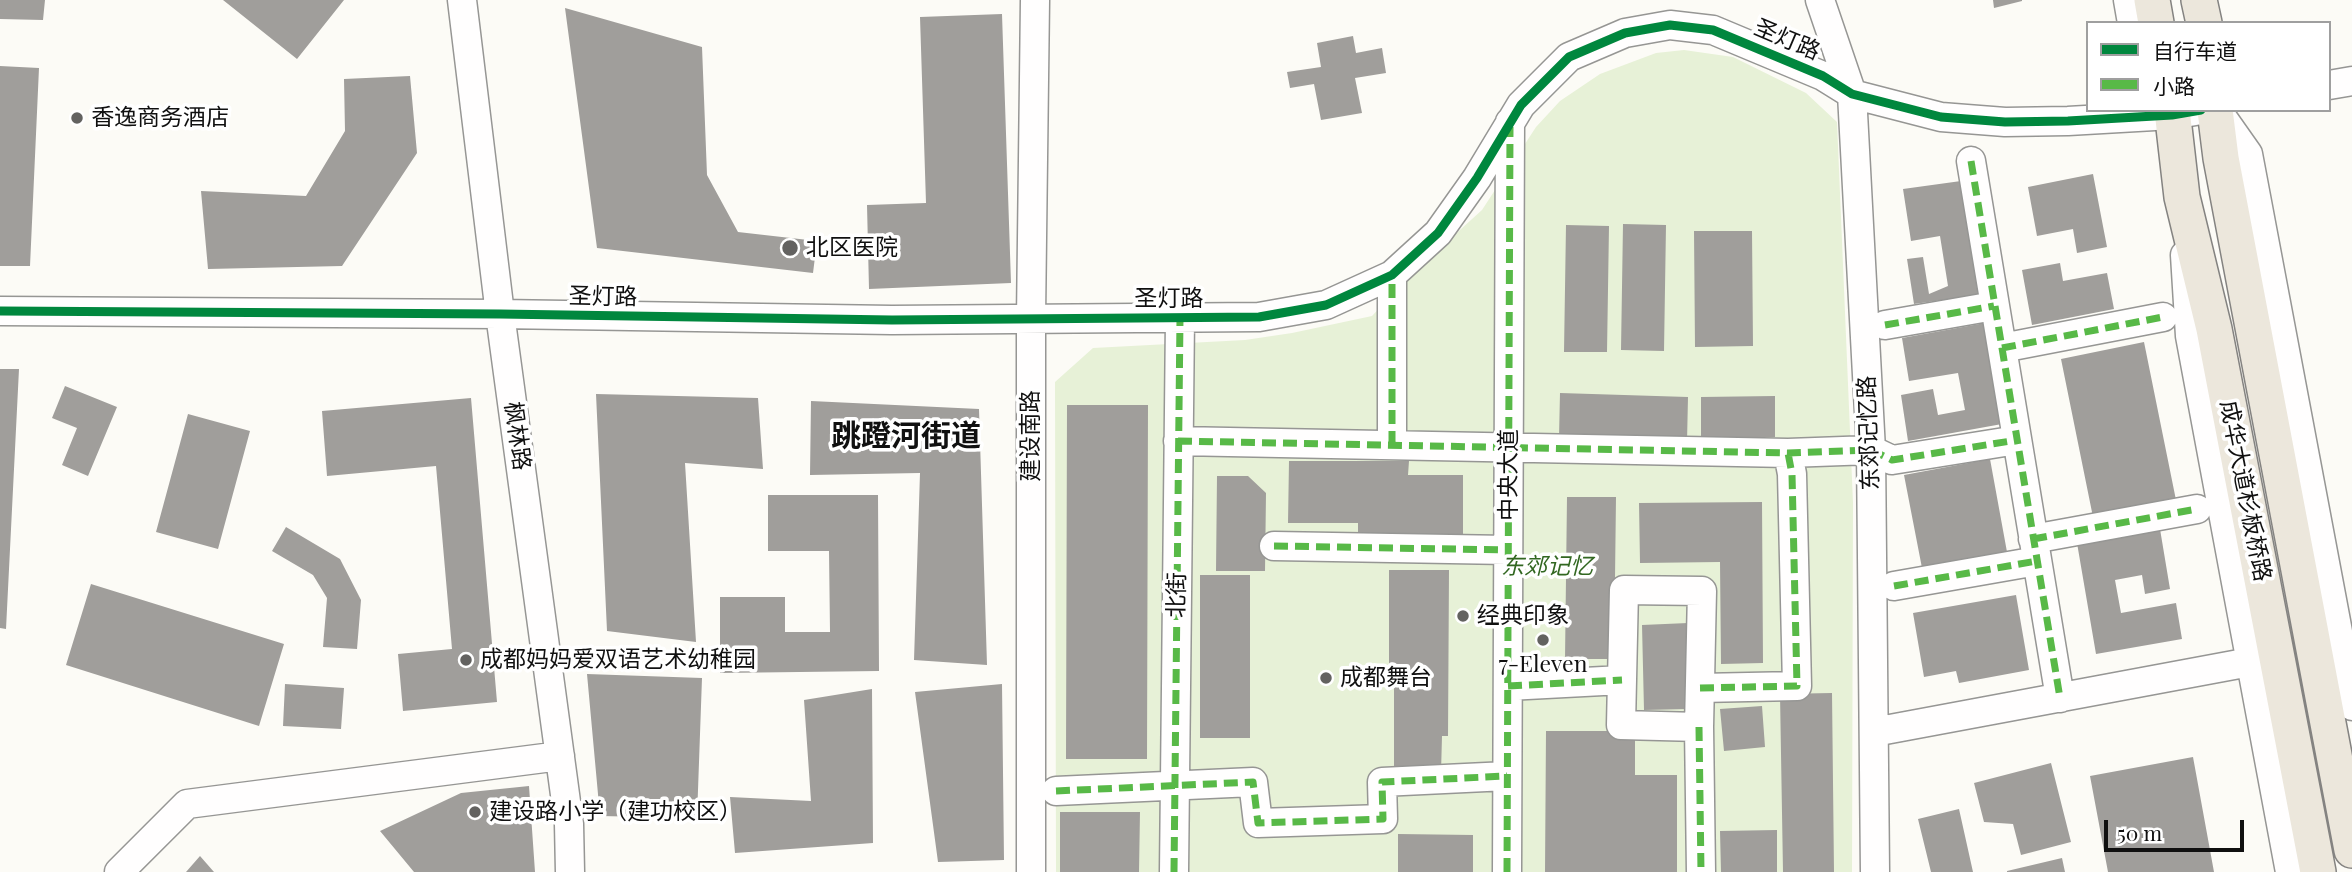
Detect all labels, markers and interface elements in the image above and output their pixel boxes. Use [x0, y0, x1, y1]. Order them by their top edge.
street label: 圣灯路 [1750, 14, 1824, 66]
legend [2086, 21, 2331, 112]
text: 自行车道 [2153, 36, 2237, 64]
text: 小路 [2153, 71, 2195, 99]
place label: 香逸商务酒店 [91, 104, 229, 132]
marker: 香逸商务酒店 [69, 110, 85, 126]
place label: 北区医院 [806, 234, 898, 262]
marker: 北区医院 [780, 238, 800, 258]
street label: 圣灯路 [568, 283, 638, 311]
street label: 圣灯路 [1135, 285, 1203, 313]
street label: 东郊记忆路 [1853, 375, 1885, 491]
street label: 建设南路 [1017, 390, 1045, 482]
street label: 成华大道杉板桥路 [2214, 398, 2276, 584]
street label: 枫林路 [499, 400, 535, 472]
district label: 跳蹬河街道 [831, 419, 981, 455]
street label: 中央大道 [1495, 429, 1523, 521]
park label: 东郊记忆 [1501, 553, 1593, 581]
street label: 北街 [1163, 572, 1191, 618]
place label: 经典印象 [1477, 602, 1569, 630]
marker: 经典印象 [1455, 608, 1471, 624]
marker: 7-Eleven [1535, 632, 1551, 648]
place label: 成都妈妈爱双语艺术幼稚园 [480, 646, 756, 674]
place label: 7-Eleven [1499, 651, 1587, 679]
marker: 成都妈妈爱双语艺术幼稚园 [458, 652, 474, 668]
place label: 成都舞台 [1340, 664, 1432, 692]
marker: 成都舞台 [1318, 670, 1334, 686]
place label: 建设路小学（建功校区） [489, 798, 742, 826]
marker: 建设路小学（建功校区） [467, 804, 483, 820]
scale bar [2107, 806, 2247, 850]
text: 50 m [2117, 818, 2162, 846]

